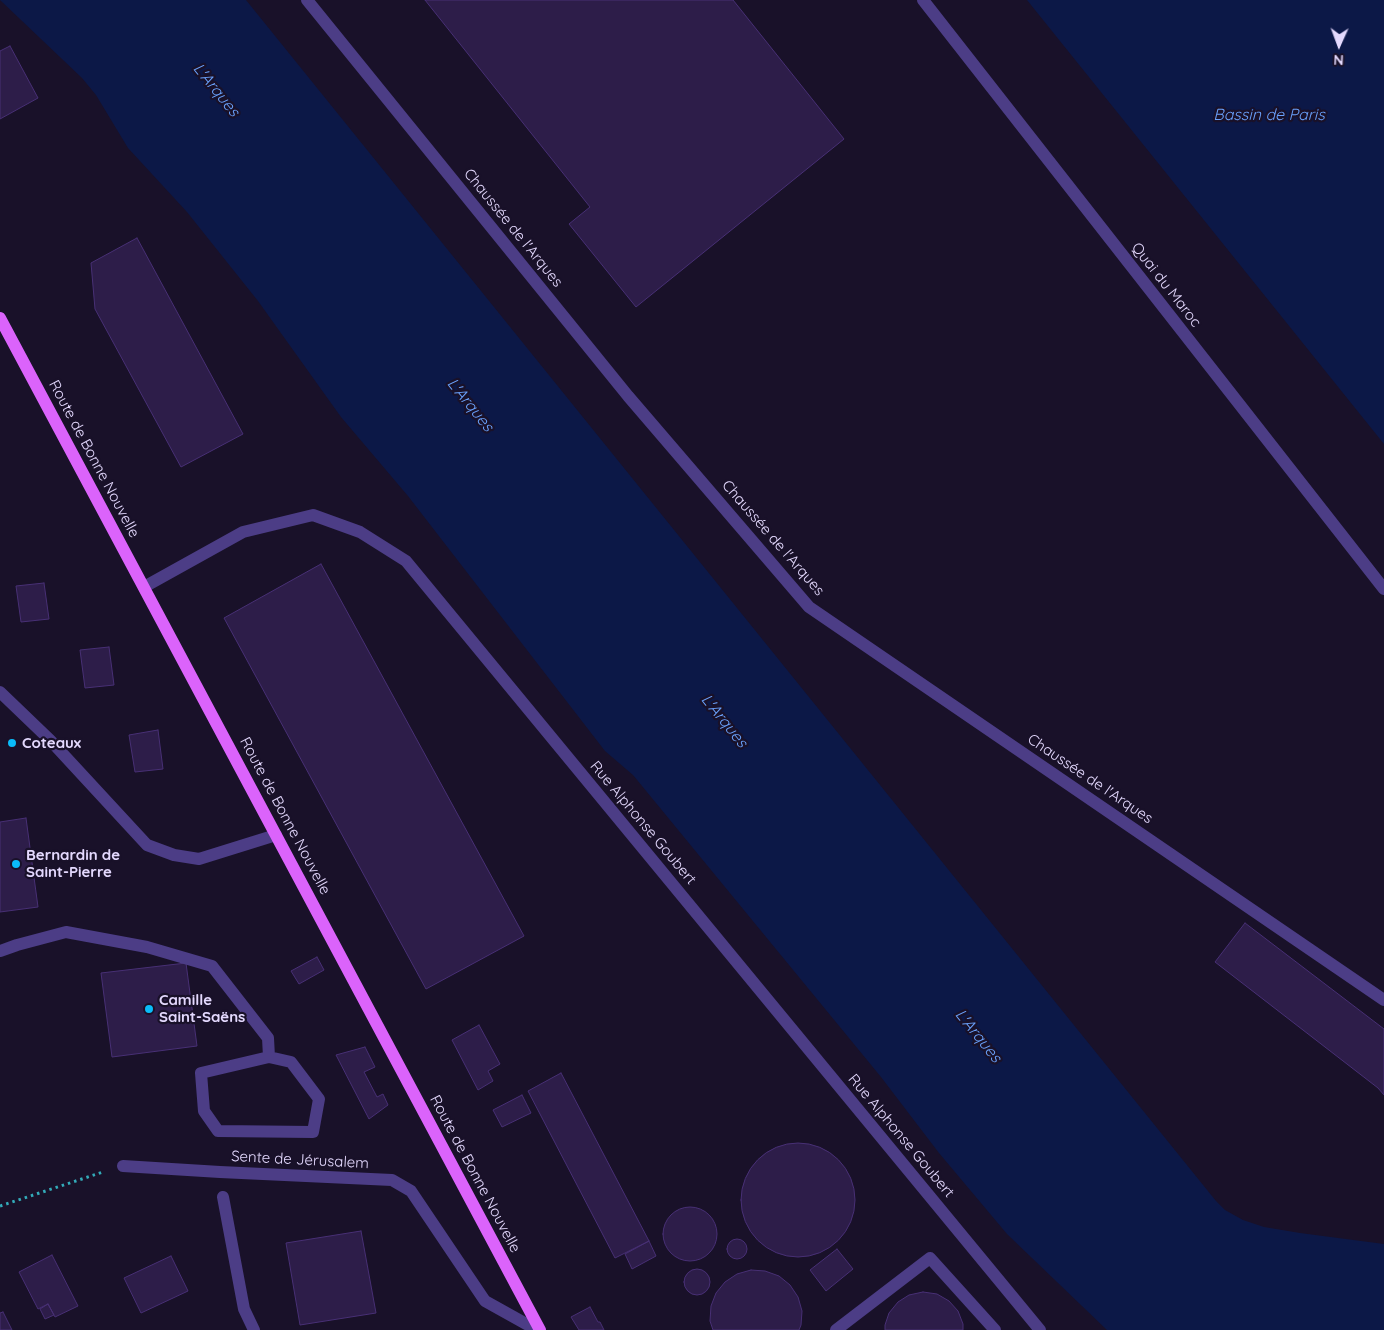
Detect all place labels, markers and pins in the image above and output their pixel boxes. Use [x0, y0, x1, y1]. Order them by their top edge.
place label: Coteaux [22, 734, 81, 752]
marker: Coteaux [6, 737, 18, 749]
place label: Bernardin de Saint-Pierre [26, 846, 120, 881]
marker: Bernardin de Saint-Pierre [10, 858, 22, 870]
place label: Camille Saint-Saëns [159, 991, 245, 1026]
marker: Camille Saint-Saëns [143, 1003, 155, 1015]

